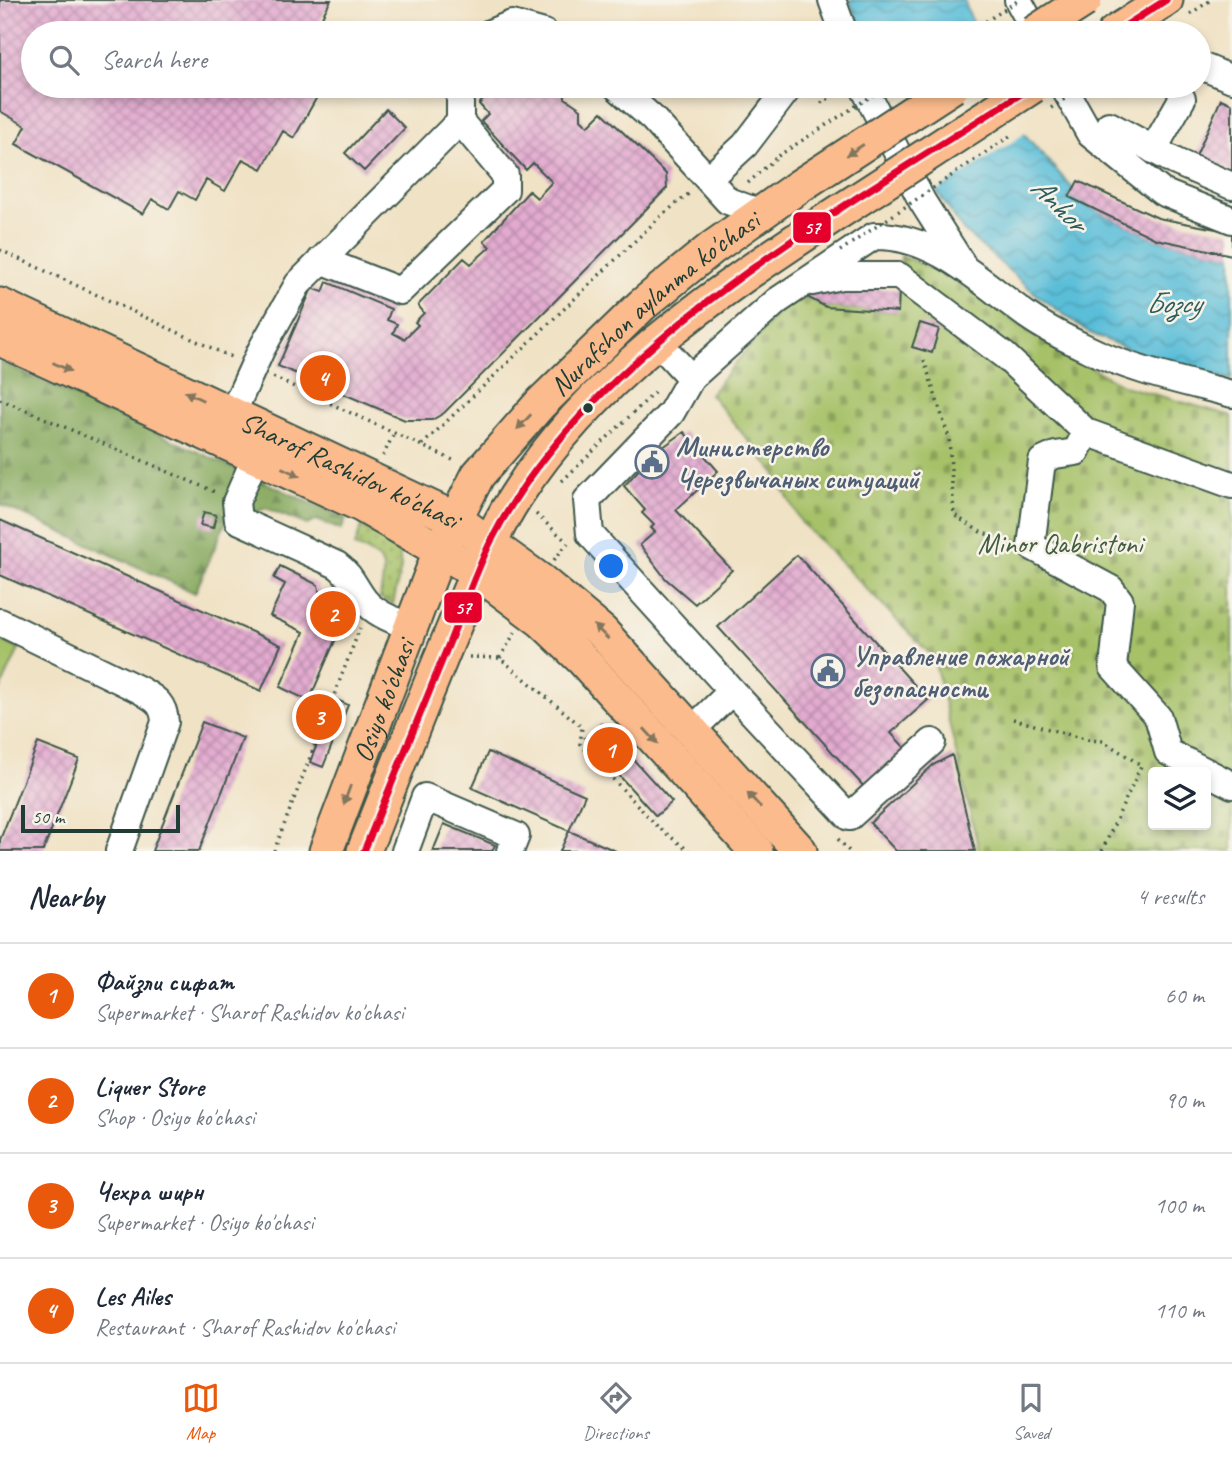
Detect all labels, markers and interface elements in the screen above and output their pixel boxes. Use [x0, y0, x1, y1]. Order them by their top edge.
search box [21, 21, 1211, 98]
icon: search [45, 41, 83, 79]
text: Search here [101, 43, 207, 76]
one-way arrow [845, 143, 865, 156]
water label: Anhor [1023, 168, 1098, 243]
street label: Nurafshon aylanma ko'chasi [542, 201, 769, 403]
line badge: 57 [792, 211, 832, 244]
text: 57 [804, 216, 823, 240]
water label: Бозсу [1146, 284, 1205, 322]
pin: 4 [300, 352, 346, 404]
one-way arrow [52, 361, 72, 373]
one-way arrow [184, 390, 204, 402]
unlabelled marker [581, 401, 595, 415]
street label: Sharof Rashidov ko'chasi [235, 404, 471, 538]
one-way arrow [516, 413, 532, 431]
place label: Министерство Черезвычаных ситуаций [676, 429, 921, 497]
public building icon: Министерство Черезвычаных ситуаций [633, 443, 671, 481]
one-way arrow [281, 466, 301, 478]
park label: Minor Qabristoni [978, 526, 1146, 561]
your location [594, 549, 628, 583]
pin: 2 [310, 588, 356, 640]
line badge: 57 [443, 591, 483, 624]
text: 57 [455, 596, 474, 620]
one-way arrow [593, 624, 610, 640]
street label: Osiyo ko'chasi [344, 631, 424, 767]
place label: Управление пожарной безопасности [852, 638, 1071, 706]
public building icon: Управление пожарной безопасности [809, 652, 847, 690]
pin: 3 [296, 691, 342, 743]
pin: 1 [587, 724, 633, 776]
one-way arrow [643, 727, 659, 745]
map controls [1148, 767, 1211, 830]
button: layers [1148, 767, 1211, 830]
one-way arrow [341, 785, 352, 806]
one-way arrow [746, 791, 762, 809]
scale bar [21, 802, 180, 834]
text: 50 m [32, 805, 64, 829]
text: Nearby [28, 878, 104, 916]
text: 4 results [1137, 882, 1204, 911]
text: Файзли сифат [95, 965, 234, 998]
text: 1 [46, 981, 56, 1010]
text: 60 m [1165, 981, 1204, 1010]
text: Supermarket · Sharof Rashidov ko'chasi [95, 998, 404, 1027]
text: Liquer Store [95, 1070, 204, 1103]
text: 2 [46, 1086, 56, 1115]
text: 90 m [1165, 1086, 1204, 1115]
text: Shop · Osiyo ko'chasi [95, 1103, 255, 1132]
text: Чехра ширн [95, 1175, 203, 1208]
text: 3 [46, 1191, 56, 1220]
text: 100 m [1155, 1191, 1204, 1220]
text: Supermarket · Osiyo ko'chasi [95, 1208, 314, 1237]
text: Les Ailes [95, 1280, 171, 1313]
text: 4 [46, 1296, 56, 1325]
text: 110 m [1155, 1296, 1204, 1325]
text: Restaurant · Sharof Rashidov ko'chasi [95, 1313, 395, 1342]
tab: Map [182, 1379, 220, 1445]
tab: Directions [583, 1379, 649, 1445]
tab: Saved [1012, 1379, 1050, 1445]

